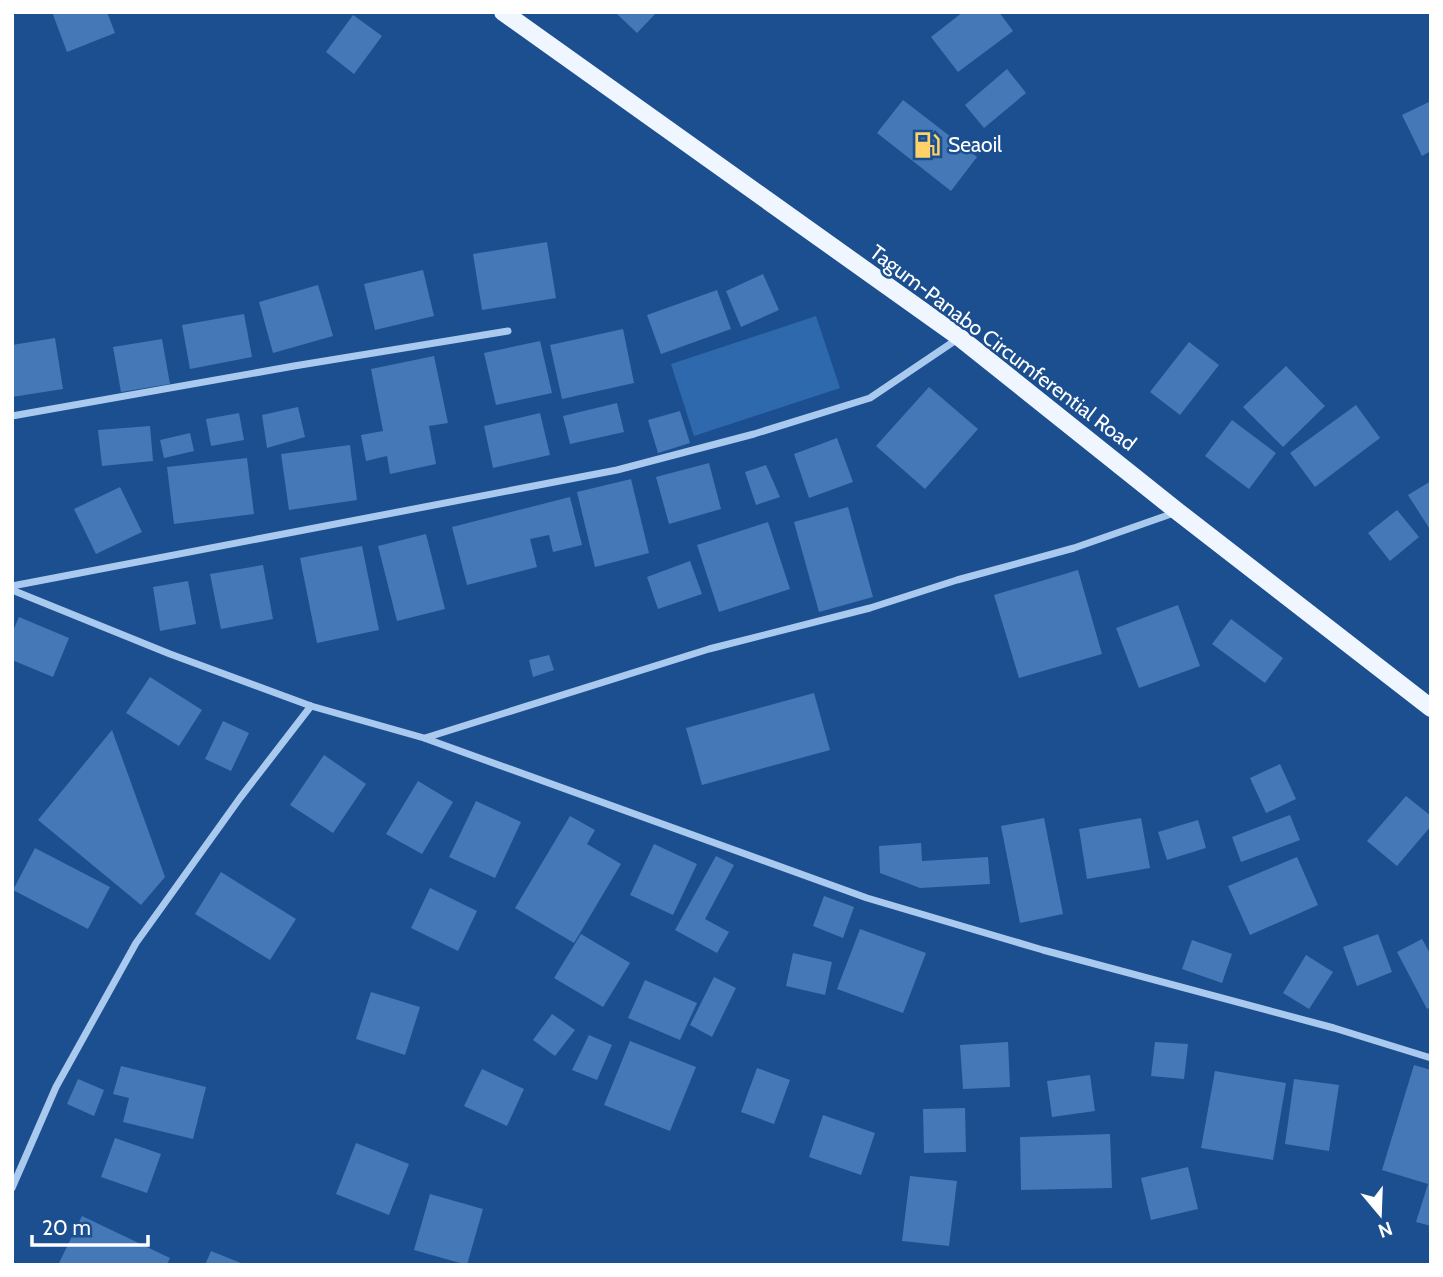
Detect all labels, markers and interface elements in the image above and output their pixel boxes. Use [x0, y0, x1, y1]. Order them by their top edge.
fuel station icon: Seaoil [912, 130, 942, 160]
place label: Seaoil [948, 132, 1002, 157]
street label: Tagum-Panabo Circumferential Road [865, 239, 1141, 456]
north arrow [1345, 1179, 1415, 1249]
scale bar [32, 1204, 147, 1248]
text: 20 m [42, 1215, 91, 1240]
text: N [1375, 1217, 1395, 1243]

